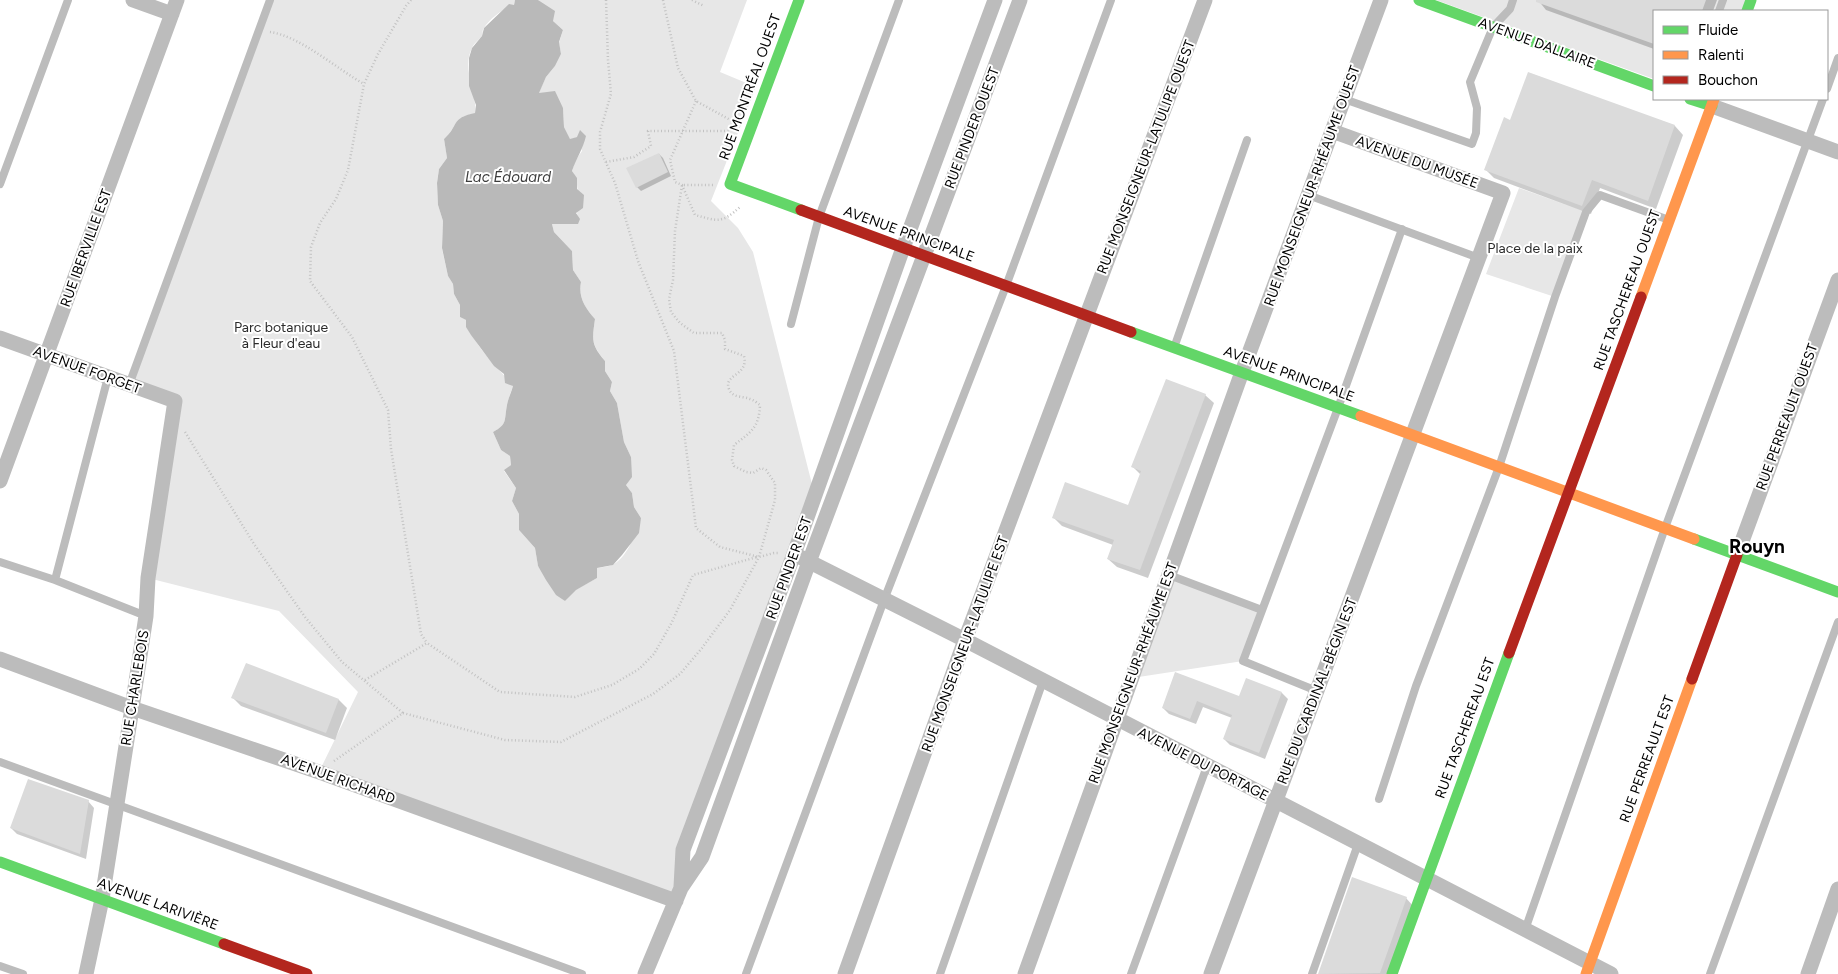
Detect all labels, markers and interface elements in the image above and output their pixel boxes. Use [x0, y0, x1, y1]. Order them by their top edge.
legend [1653, 10, 1828, 100]
street label: RUE MONTRÉAL OUEST [716, 11, 784, 162]
street label: AVENUE DALLAIRE [1476, 14, 1598, 72]
text: Fluide [1698, 21, 1738, 39]
street label: RUE MONSEIGNEUR-LATULIPE OUEST [1093, 37, 1199, 276]
text: Ralenti [1698, 46, 1744, 64]
street label: RUE MONSEIGNEUR-RHÉAUME OUEST [1260, 63, 1364, 309]
street label: RUE PINDER OUEST [941, 65, 1003, 191]
text: Bouchon [1698, 71, 1758, 89]
street label: AVENUE DU MUSÉE [1353, 132, 1481, 192]
water label: Lac Édouard [465, 168, 551, 186]
street label: RUE IBERVILLE EST [57, 186, 115, 309]
street label: AVENUE PRINCIPALE [841, 202, 977, 266]
street label: RUE TASCHEREAU OUEST [1590, 207, 1664, 373]
park label: Place de la paix [1487, 240, 1583, 257]
park label: Parc botanique à Fleur d'eau [234, 319, 328, 352]
street label: RUE PERREAULT OUEST [1753, 341, 1822, 493]
street label: AVENUE PRINCIPALE [1221, 342, 1357, 406]
street label: AVENUE FORGET [31, 343, 143, 397]
street label: RUE PINDER EST [763, 514, 816, 622]
street label: RUE MONSEIGNEUR-LATULIPE EST [918, 533, 1012, 754]
district label: Rouyn [1729, 535, 1785, 558]
street label: RUE MONSEIGNEUR-RHÉAUME EST [1085, 560, 1181, 786]
street label: RUE DU CARDINAL-BÉGIN EST [1273, 595, 1361, 787]
street label: RUE CHARLEBOIS [117, 629, 153, 747]
street label: RUE TASCHEREAU EST [1432, 655, 1498, 801]
street label: RUE PERREAULT EST [1616, 693, 1678, 825]
street label: AVENUE DU PORTAGE [1135, 724, 1271, 804]
street label: AVENUE RICHARD [279, 750, 397, 808]
street label: AVENUE LARIVIÈRE [95, 874, 221, 934]

